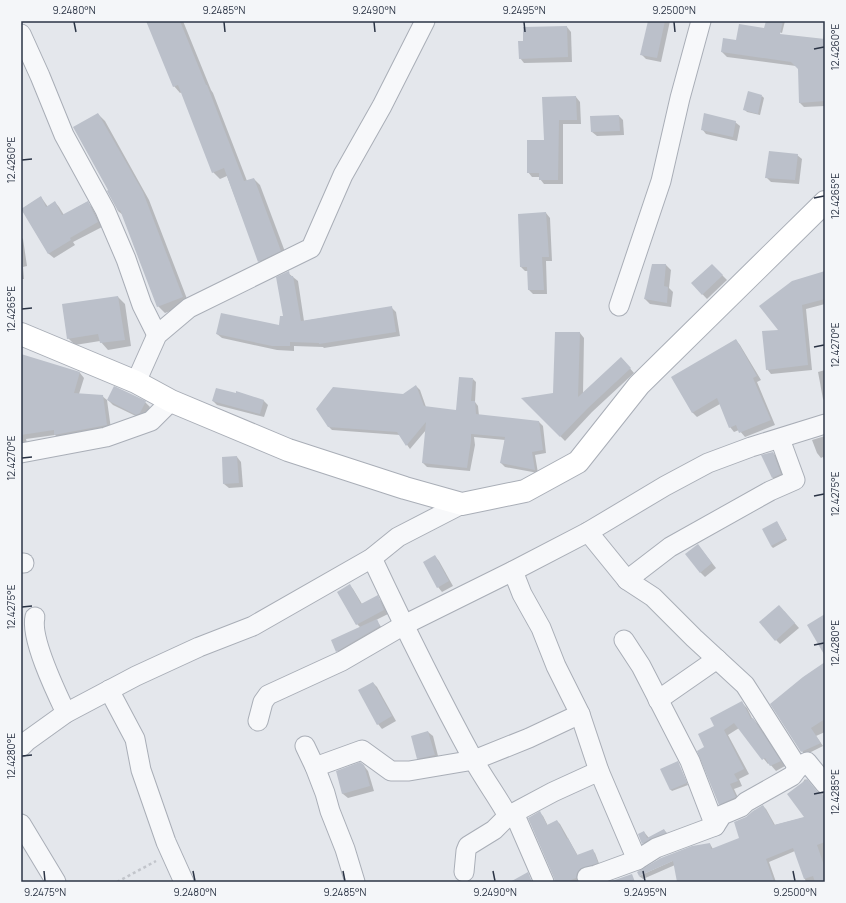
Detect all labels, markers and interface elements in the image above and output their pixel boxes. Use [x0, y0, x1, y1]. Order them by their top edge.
text: 9.2480°N [52, 3, 96, 17]
text: 9.2485°N [203, 3, 246, 17]
text: 9.2490°N [352, 3, 396, 17]
text: 9.2495°N [502, 3, 546, 17]
text: 9.2500°N [652, 3, 696, 17]
text: 12.4260°E [828, 24, 842, 70]
text: 12.4260°E [4, 137, 18, 183]
text: 12.4265°E [828, 173, 842, 219]
text: 12.4265°E [4, 286, 18, 332]
text: 12.4270°E [828, 322, 842, 368]
text: 12.4270°E [4, 435, 18, 481]
text: 12.4275°E [828, 471, 842, 516]
text: 12.4275°E [4, 584, 18, 629]
text: 12.4280°E [828, 620, 842, 666]
text: 12.4280°E [4, 733, 18, 779]
text: 12.4285°E [828, 769, 842, 815]
text: 9.2475°N [24, 885, 66, 899]
text: 9.2480°N [173, 885, 217, 899]
text: 9.2485°N [324, 885, 367, 899]
text: 9.2490°N [473, 885, 517, 899]
text: 9.2495°N [623, 885, 667, 899]
text: 9.2500°N [773, 885, 817, 899]

